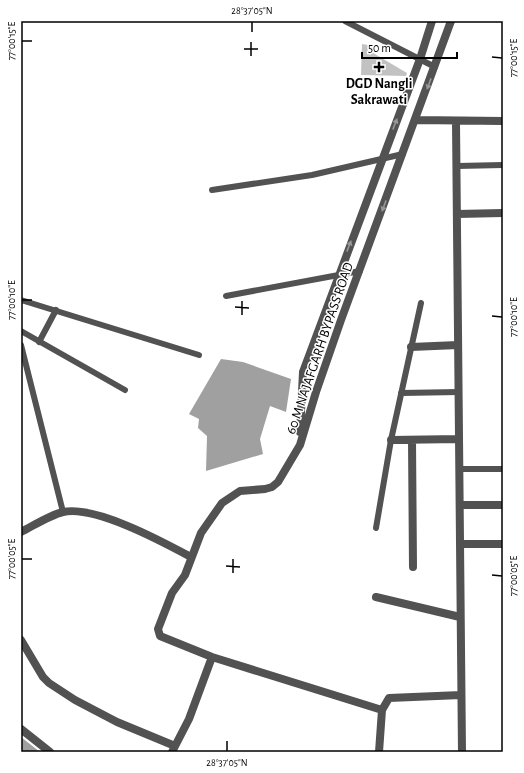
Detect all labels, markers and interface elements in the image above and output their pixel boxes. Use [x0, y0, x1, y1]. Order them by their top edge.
text: 28°37'05"N [231, 6, 273, 16]
text: 77°00'15"E [7, 21, 17, 60]
scale bar [362, 34, 457, 60]
text: 77°00'15"E [509, 38, 519, 77]
text: 50 m [368, 42, 391, 54]
marker: DGD Nangli Sakrawati [373, 61, 385, 73]
place label: DGD Nangli Sakrawati [346, 77, 412, 107]
one-way arrow [425, 79, 431, 91]
one-way arrow [393, 118, 399, 130]
one-way arrow [380, 200, 386, 212]
one-way arrow [346, 239, 352, 251]
street label: 60 M NAJAFGARH BYPASS ROAD [284, 261, 356, 436]
text: 77°00'10"E [7, 280, 17, 320]
text: 77°00'10"E [509, 297, 519, 337]
text: 77°00'05"E [7, 539, 17, 579]
text: 77°00'05"E [509, 556, 519, 596]
text: 28°37'05"N [206, 758, 248, 768]

